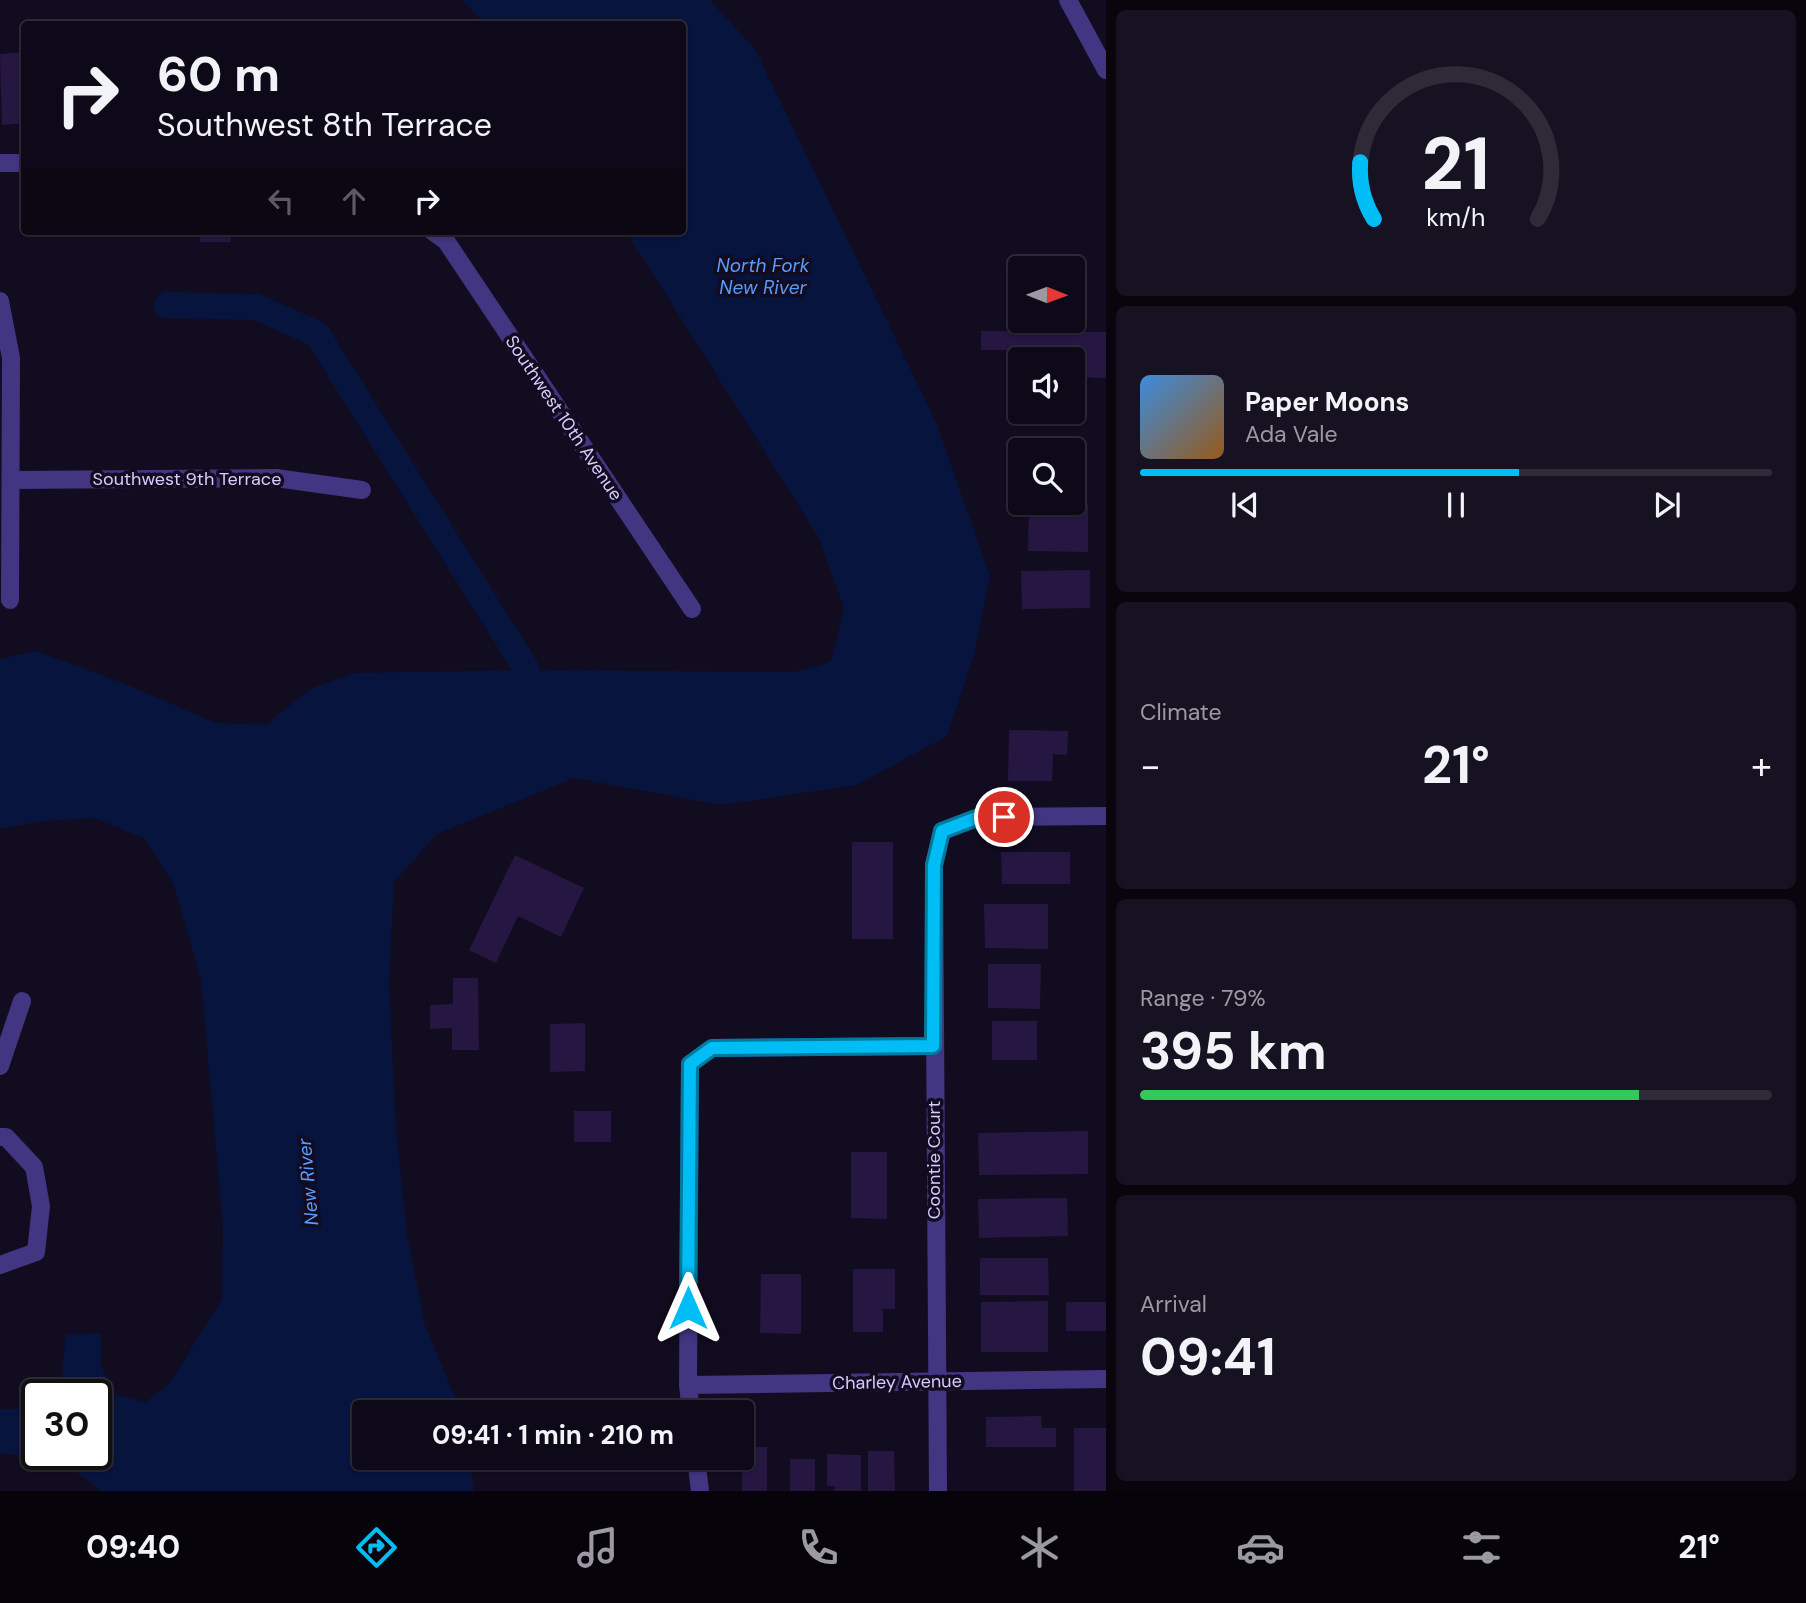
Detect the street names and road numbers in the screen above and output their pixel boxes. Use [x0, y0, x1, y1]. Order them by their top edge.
street label: Southwest 10th Avenue [500, 331, 628, 505]
street label: Southwest 9th Terrace [93, 467, 281, 491]
street label: Coontie Court [922, 1101, 946, 1219]
street label: Charley Avenue [832, 1369, 962, 1395]

